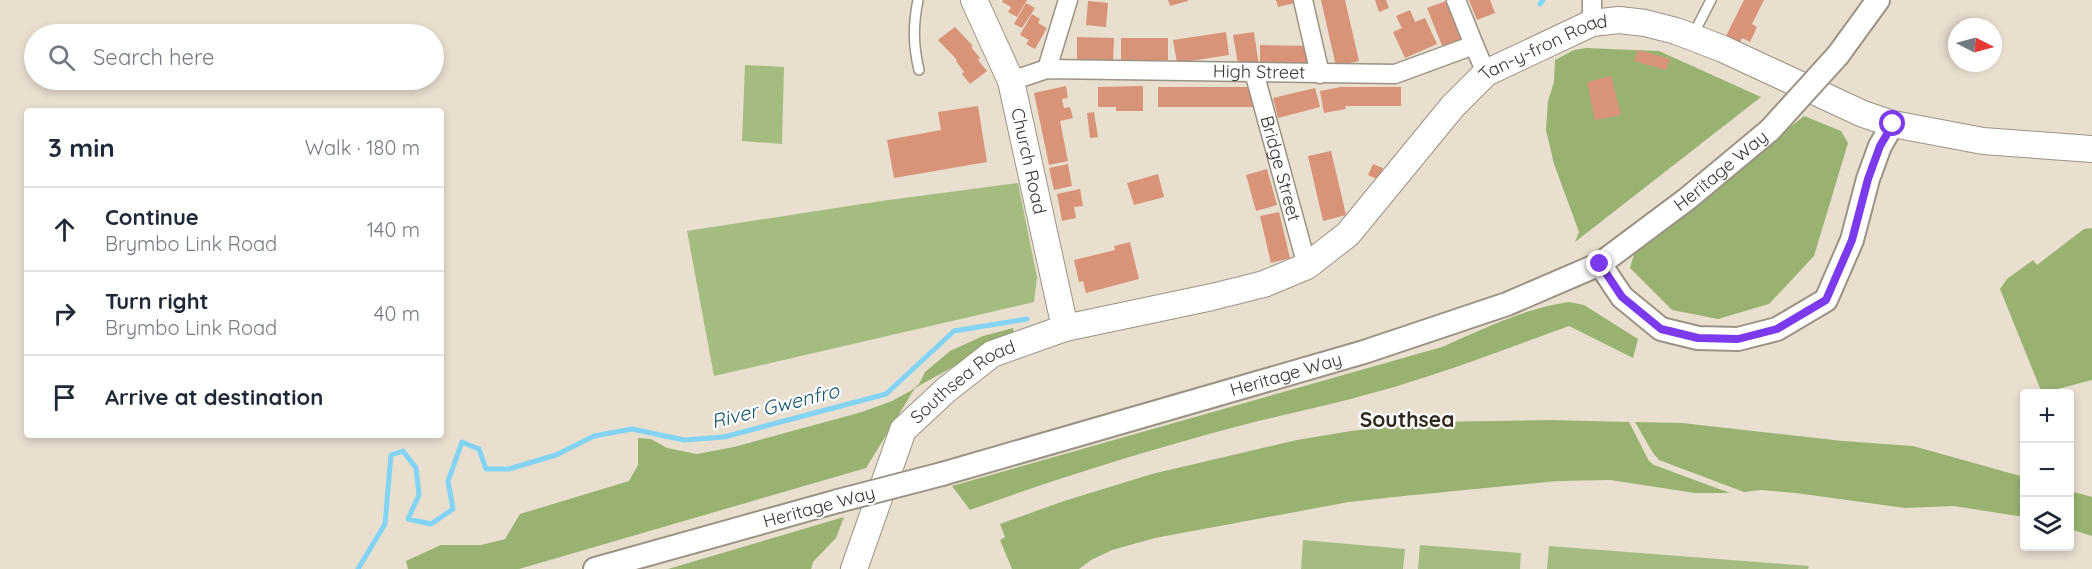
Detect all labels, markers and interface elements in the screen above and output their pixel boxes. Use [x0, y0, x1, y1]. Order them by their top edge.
street label: Tan-y-fron Road [1473, 9, 1609, 85]
north arrow [1948, 18, 2002, 72]
search box [24, 24, 444, 90]
icon: search [45, 41, 78, 74]
text: Search here [93, 43, 214, 71]
street label: High Street [1213, 59, 1305, 84]
street label: Church Road [1006, 106, 1052, 216]
route start [1879, 110, 1905, 136]
street label: Bridge Street [1255, 113, 1306, 224]
street label: Heritage Way [1669, 125, 1772, 216]
text: 3 min [48, 131, 115, 164]
text: Walk · 180 m [305, 135, 420, 160]
text: Continue [105, 203, 199, 231]
icon: ahead [48, 213, 81, 246]
text: 140 m [367, 217, 420, 242]
text: Brymbo Link Road [105, 231, 277, 256]
route end [1586, 250, 1612, 276]
text: Turn right [105, 287, 209, 315]
icon: right [48, 297, 81, 330]
text: 40 m [374, 301, 420, 326]
text: Brymbo Link Road [105, 315, 277, 340]
street label: Southsea Road [905, 335, 1018, 428]
street label: Heritage Way [1227, 347, 1344, 401]
water label: River Gwenfro [708, 377, 842, 433]
icon: arrive [48, 381, 81, 414]
text: Arrive at destination [105, 383, 323, 411]
map controls [2020, 389, 2074, 551]
button: + [2020, 389, 2074, 443]
district label: Southsea [1360, 406, 1454, 432]
button: − [2020, 443, 2074, 497]
street label: Heritage Way [760, 480, 878, 533]
button: layers [2020, 497, 2074, 551]

